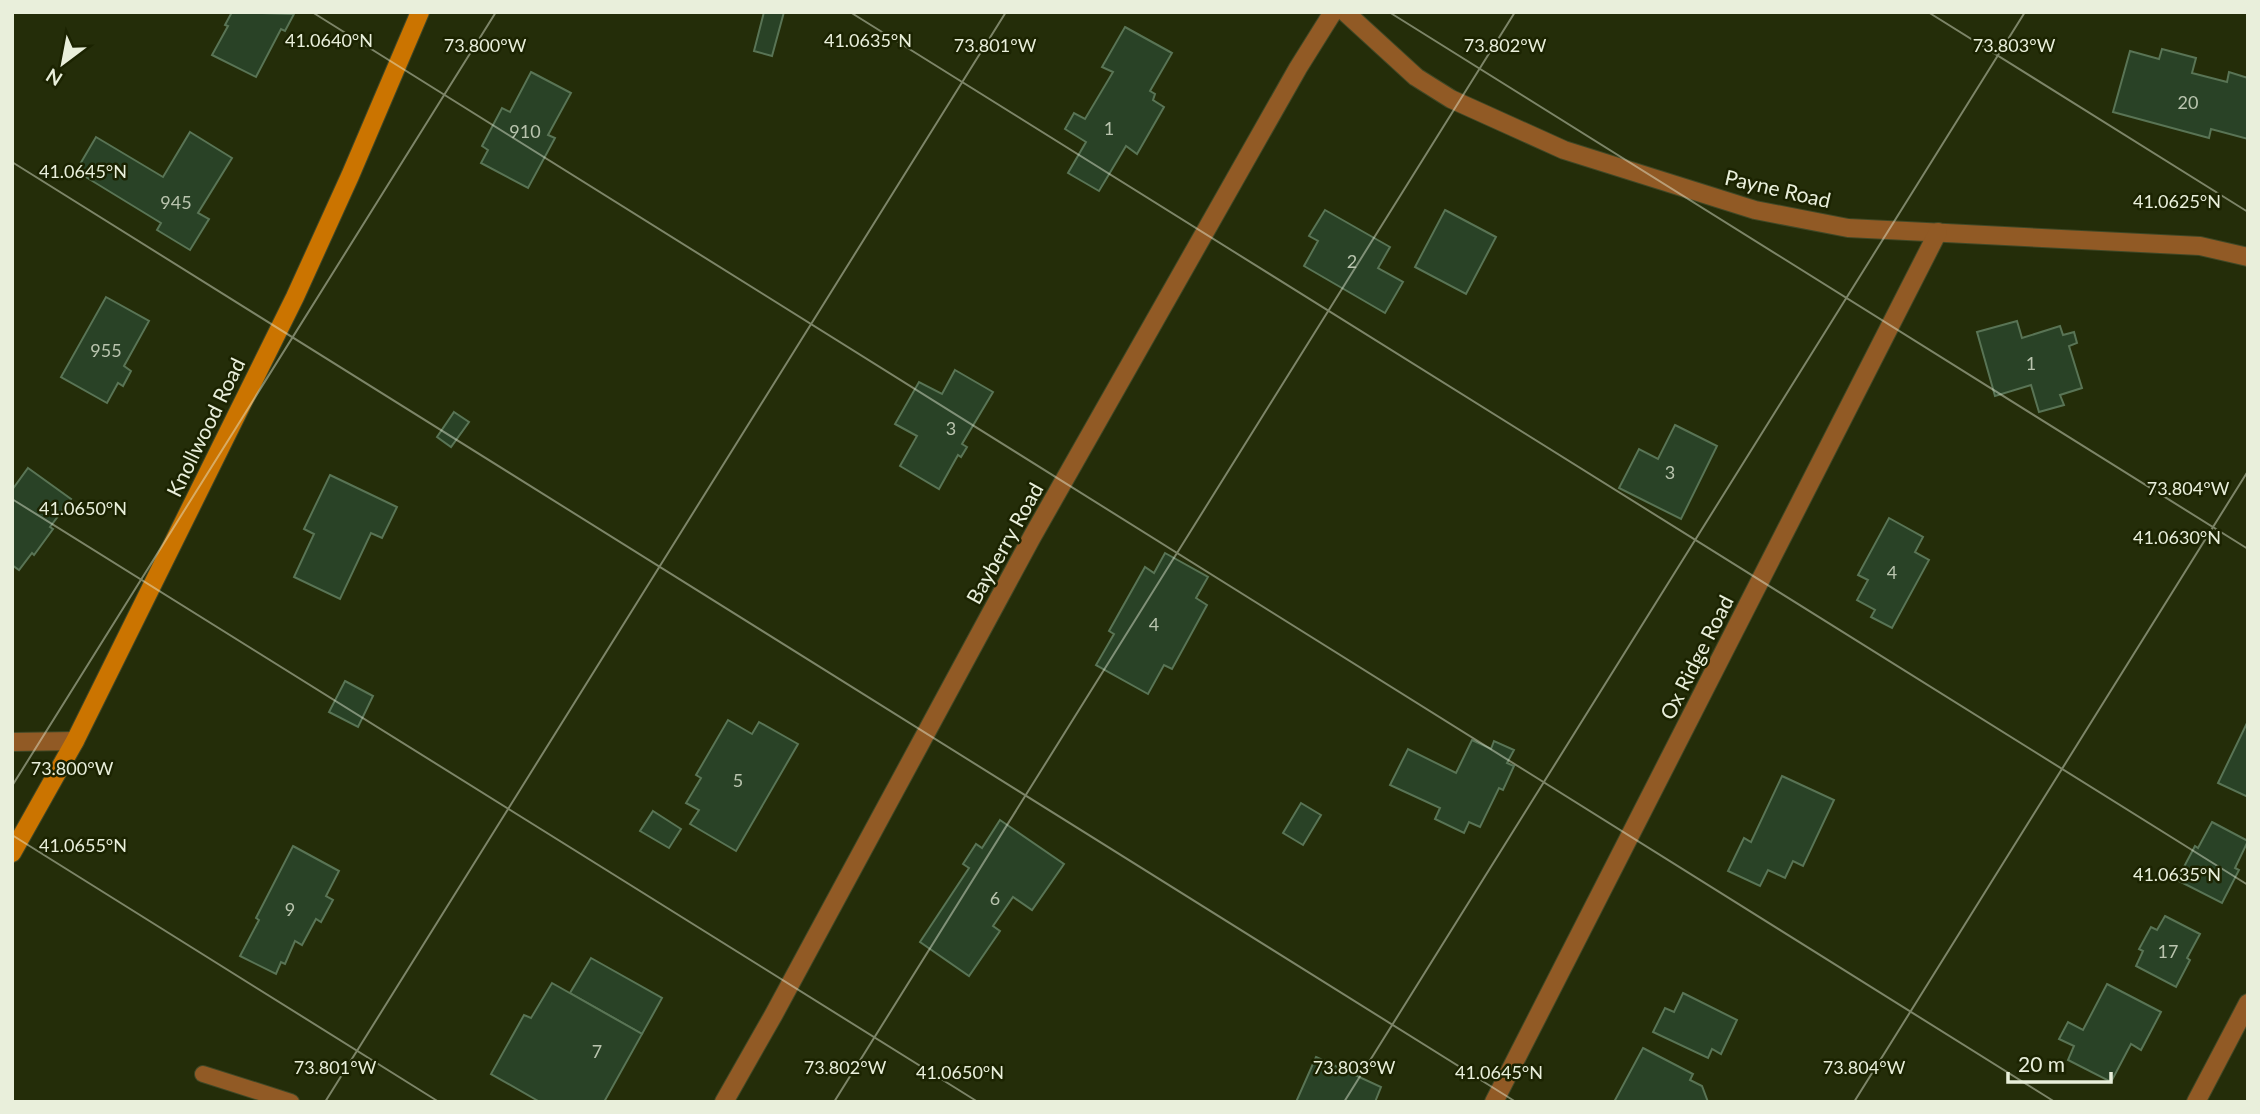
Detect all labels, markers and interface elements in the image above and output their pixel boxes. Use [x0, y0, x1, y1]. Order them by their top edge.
north arrow [28, 28, 98, 98]
text: 41.0640°N [285, 29, 373, 51]
text: 41.0635°N [824, 29, 912, 51]
text: 73.800°W [444, 34, 527, 56]
text: 73.801°W [954, 34, 1037, 56]
text: 73.802°W [1464, 34, 1547, 56]
text: 73.803°W [1973, 34, 2056, 56]
text: N [41, 64, 66, 91]
house number: 20 [2178, 91, 2198, 113]
house number: 1 [1104, 117, 1114, 139]
house number: 910 [509, 120, 541, 142]
text: 41.0645°N [39, 160, 127, 182]
street label: Payne Road [1723, 164, 1833, 212]
text: 41.0625°N [2133, 190, 2221, 212]
house number: 945 [160, 191, 192, 213]
house number: 2 [1347, 250, 1357, 272]
house number: 955 [90, 339, 122, 361]
house number: 1 [2026, 352, 2036, 374]
street label: Knollwood Road [161, 354, 249, 500]
house number: 3 [946, 417, 956, 439]
house number: 3 [1665, 461, 1675, 483]
text: 73.804°W [2147, 477, 2230, 499]
street label: Bayberry Road [960, 478, 1048, 608]
text: 41.0650°N [39, 497, 127, 519]
text: 41.0630°N [2133, 526, 2221, 548]
house number: 4 [1887, 561, 1897, 583]
street label: Ox Ridge Road [1654, 591, 1738, 723]
house number: 4 [1149, 613, 1159, 635]
text: 73.800°W [31, 757, 114, 779]
house number: 5 [733, 769, 743, 791]
text: 41.0655°N [39, 834, 127, 856]
text: 41.0635°N [2133, 863, 2221, 885]
house number: 6 [990, 887, 1000, 909]
house number: 9 [285, 898, 295, 920]
house number: 17 [2158, 940, 2178, 962]
house number: 7 [592, 1040, 602, 1062]
scale bar [2008, 1040, 2111, 1084]
text: 20 m [2018, 1051, 2065, 1076]
text: 73.801°W [294, 1056, 377, 1078]
text: 73.802°W [804, 1056, 887, 1078]
text: 73.803°W [1313, 1056, 1396, 1078]
text: 73.804°W [1823, 1056, 1906, 1078]
text: 41.0650°N [916, 1061, 1004, 1083]
text: 41.0645°N [1455, 1061, 1543, 1083]

